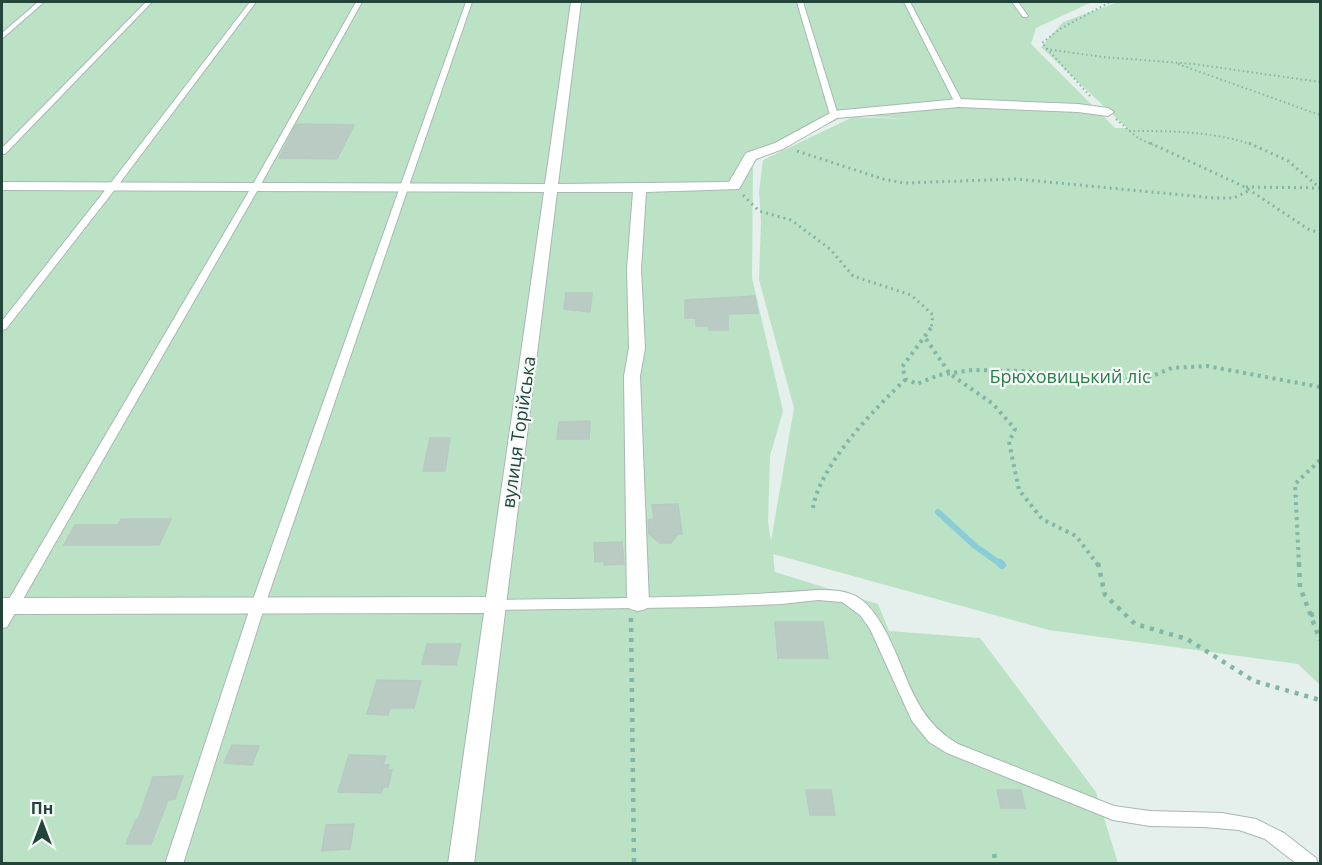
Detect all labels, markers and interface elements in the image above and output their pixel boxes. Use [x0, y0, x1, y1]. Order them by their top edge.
street label: вулиця Торійська [495, 354, 541, 510]
park label: Брюховицький ліс [989, 364, 1151, 388]
north arrow [12, 793, 72, 853]
text: Пн [31, 797, 53, 819]

